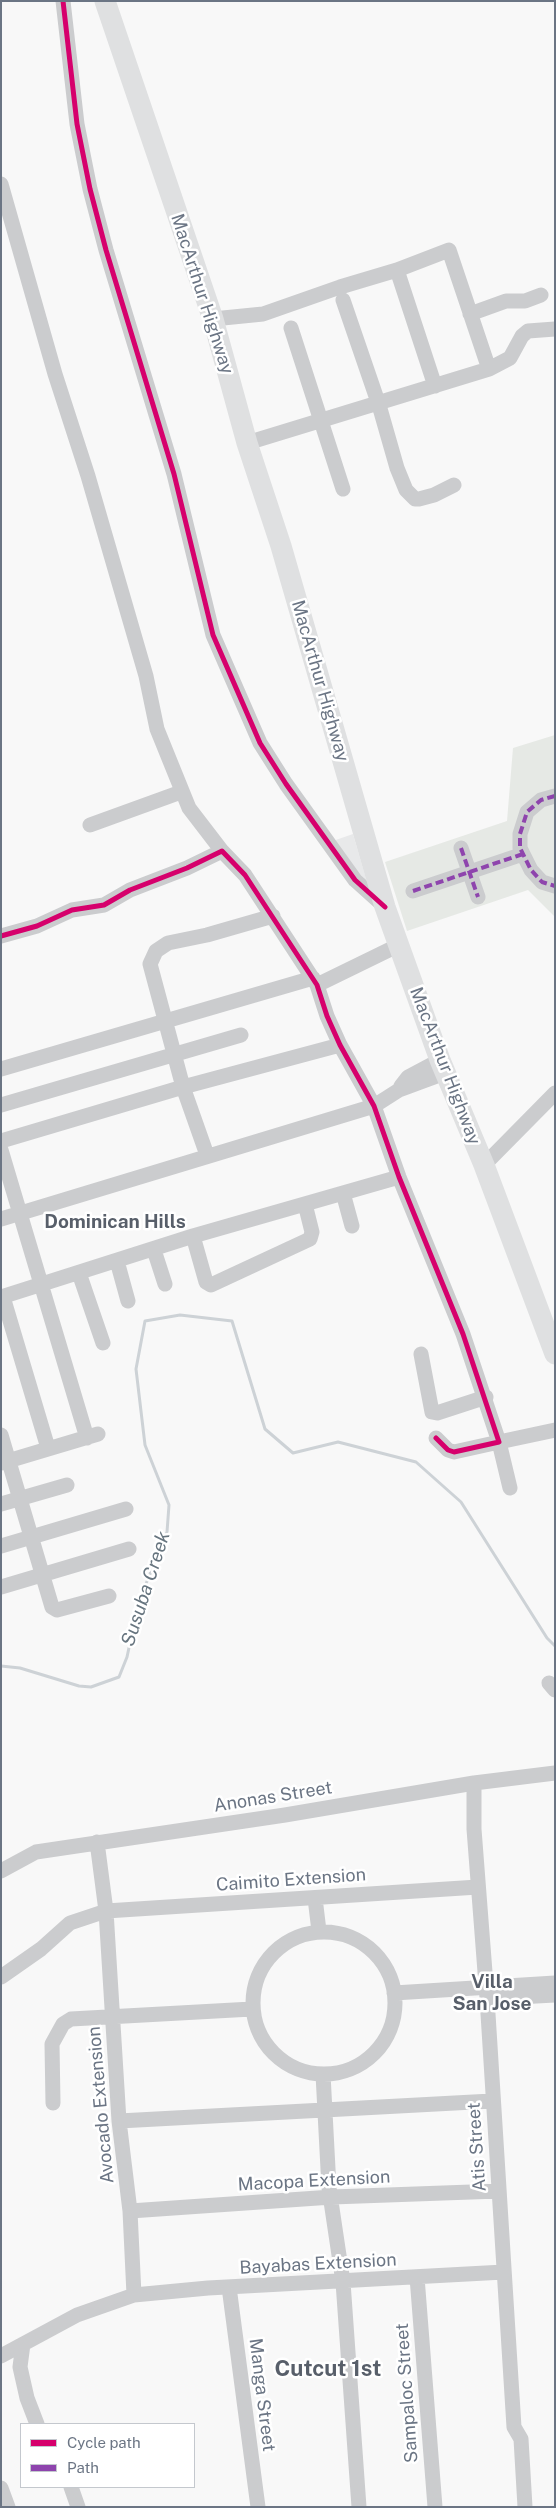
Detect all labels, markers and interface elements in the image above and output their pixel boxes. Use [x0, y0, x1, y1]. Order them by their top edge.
street label: MacArthur Highway [166, 211, 238, 377]
street label: MacArthur Highway [287, 598, 353, 764]
street label: MacArthur Highway [405, 984, 485, 1148]
district label: Dominican Hills [44, 1211, 186, 1233]
water label: Susuba Creek [117, 1529, 175, 1649]
street label: Anonas Street [212, 1777, 334, 1817]
street label: Caimito Extension [215, 1864, 367, 1896]
district label: Villa San Jose [453, 1971, 531, 2015]
street label: Avocado Extension [83, 2025, 119, 2185]
street label: Atis Street [463, 2102, 491, 2192]
street label: Macopa Extension [237, 2166, 391, 2196]
street label: Bayabas Extension [239, 2249, 397, 2279]
street label: Sampaloc Street [391, 2322, 423, 2464]
street label: Manga Street [244, 2337, 280, 2453]
district label: Cutcut 1st [275, 2356, 381, 2382]
legend [20, 2423, 195, 2488]
text: Cycle path [67, 2434, 141, 2451]
text: Path [67, 2459, 99, 2476]

